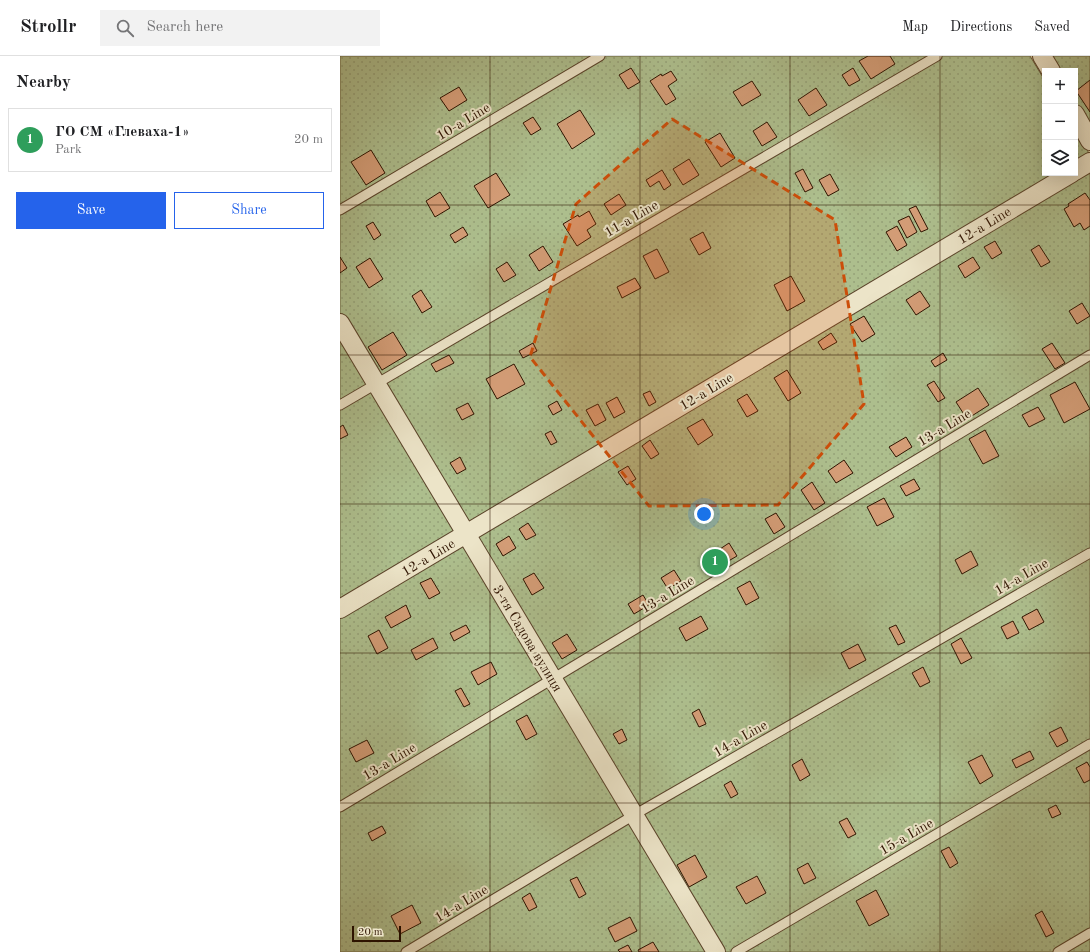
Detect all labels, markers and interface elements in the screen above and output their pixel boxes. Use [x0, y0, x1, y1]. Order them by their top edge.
search box [100, 10, 380, 46]
icon: search [114, 17, 136, 39]
text: Strollr [20, 18, 76, 37]
text: Search here [146, 20, 223, 35]
text: Map [902, 20, 928, 34]
text: Directions [950, 20, 1012, 34]
text: Saved [1034, 20, 1070, 34]
map controls [1042, 68, 1078, 176]
button: + [1042, 68, 1078, 104]
text: Nearby [16, 74, 71, 91]
street label: 10-a Line [434, 101, 493, 143]
button: − [1042, 104, 1078, 140]
text: ГО СМ «Глеваха-1» [55, 125, 189, 140]
text: 1 [26, 133, 34, 146]
text: 20 m [294, 133, 323, 146]
button: layers [1042, 140, 1078, 176]
text: Park [55, 143, 82, 156]
button: Save [16, 192, 166, 229]
button: Share [174, 192, 324, 229]
street label: 11-a Line [602, 198, 661, 240]
street label: 12-a Line [955, 205, 1014, 247]
street label: 12-a Line [677, 371, 736, 413]
street label: 13-a Line [915, 407, 974, 449]
your location [694, 504, 714, 524]
street label: 12-a Line [399, 537, 458, 579]
pin: 1 [702, 547, 728, 577]
street label: 14-a Line [992, 556, 1051, 598]
street label: 13-a Line [638, 574, 697, 616]
street label: 3-тя Садова вулиця [490, 583, 564, 694]
street label: 14-a Line [711, 718, 770, 760]
street label: 13-a Line [360, 741, 419, 783]
street label: 15-a Line [877, 816, 936, 858]
street label: 14-a Line [432, 883, 491, 925]
scale bar [352, 924, 401, 943]
text: 20 m [358, 927, 383, 938]

